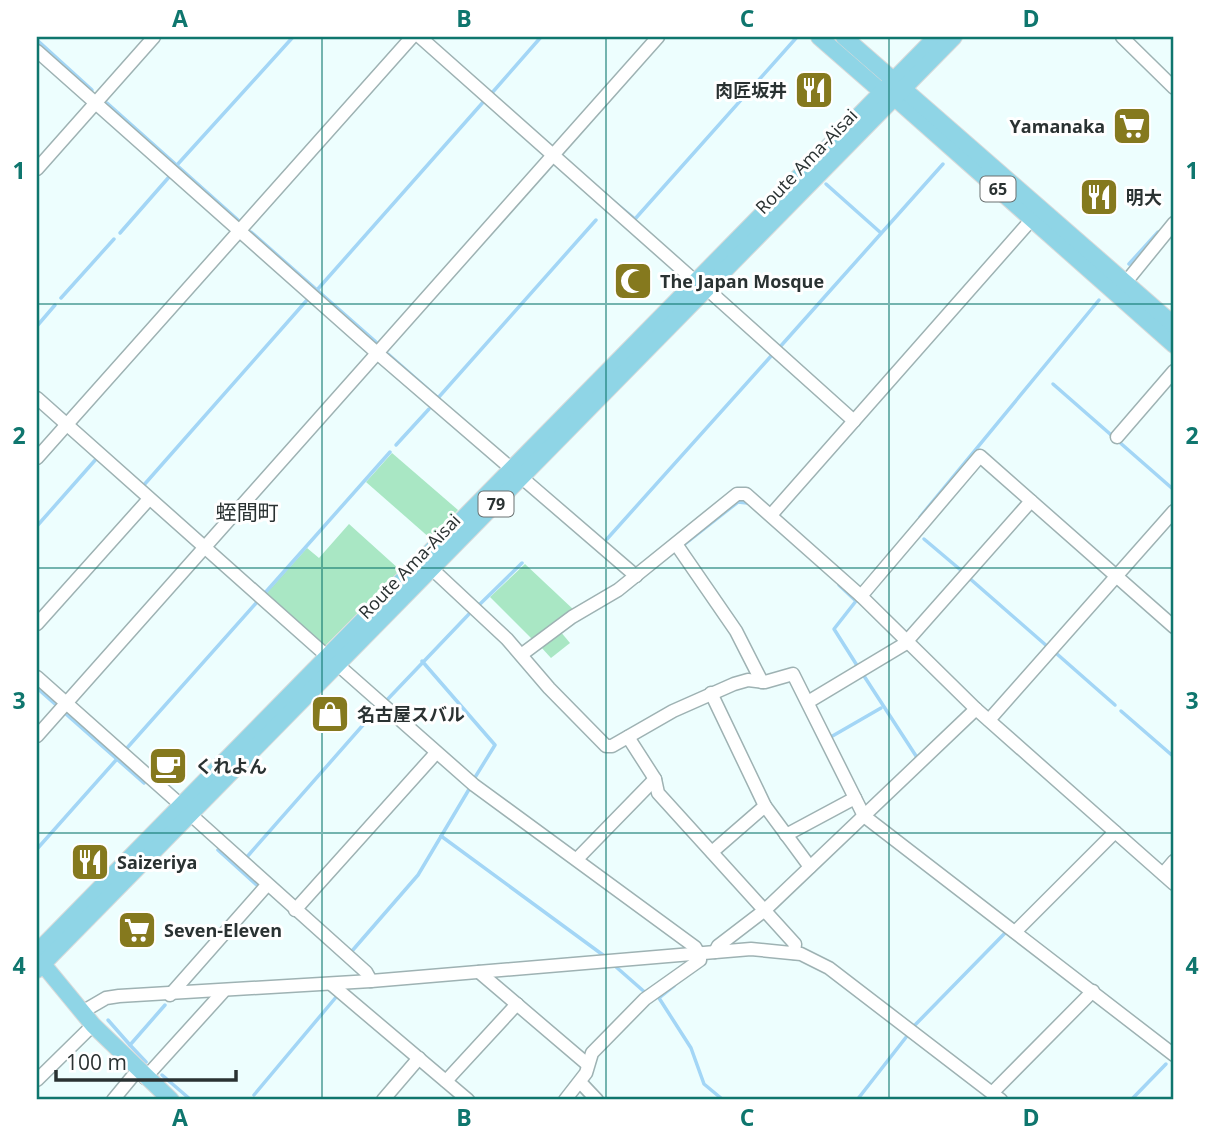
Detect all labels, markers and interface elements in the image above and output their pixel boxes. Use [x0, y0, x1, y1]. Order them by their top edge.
text: A [172, 2, 188, 34]
text: B [456, 2, 472, 34]
text: C [740, 2, 754, 34]
text: D [1022, 2, 1040, 34]
restaurant icon: 肉匠坂井 [793, 69, 835, 111]
place label: 肉匠坂井 [715, 78, 787, 102]
street label: Route Ama-Aisai [750, 103, 862, 219]
supermarket icon: Yamanaka [1111, 105, 1153, 147]
place label: Yamanaka [1010, 114, 1105, 138]
text: 1 [12, 154, 26, 186]
text: 1 [1185, 154, 1199, 186]
road number: 65 [981, 176, 1016, 202]
restaurant icon: 明大 [1078, 176, 1120, 218]
place label: 明大 [1126, 185, 1162, 209]
mosque icon: The Japan Mosque [612, 260, 654, 302]
place label: The Japan Mosque [660, 269, 824, 293]
text: 2 [12, 419, 26, 451]
text: 2 [1185, 419, 1199, 451]
road number: 79 [478, 491, 514, 516]
district label: 蛭間町 [216, 498, 279, 526]
street label: Route Ama-Aisai [353, 508, 465, 624]
text: 3 [12, 684, 26, 716]
text: 3 [1185, 684, 1199, 716]
shop icon: 名古屋スバル [309, 693, 351, 735]
place label: 名古屋スバル [357, 702, 465, 726]
cafe icon: くれよん [147, 745, 189, 787]
place label: くれよん [195, 754, 267, 778]
restaurant icon: Saizeriya [69, 841, 111, 883]
place label: Saizeriya [117, 850, 197, 874]
supermarket icon: Seven-Eleven [116, 909, 158, 951]
place label: Seven-Eleven [164, 918, 282, 942]
text: 4 [12, 949, 26, 981]
text: 4 [1185, 949, 1199, 981]
scale bar [56, 1039, 236, 1083]
text: 100 m [66, 1048, 127, 1076]
text: A [172, 1101, 188, 1133]
text: B [456, 1101, 472, 1133]
text: C [740, 1101, 754, 1133]
text: D [1022, 1101, 1040, 1133]

